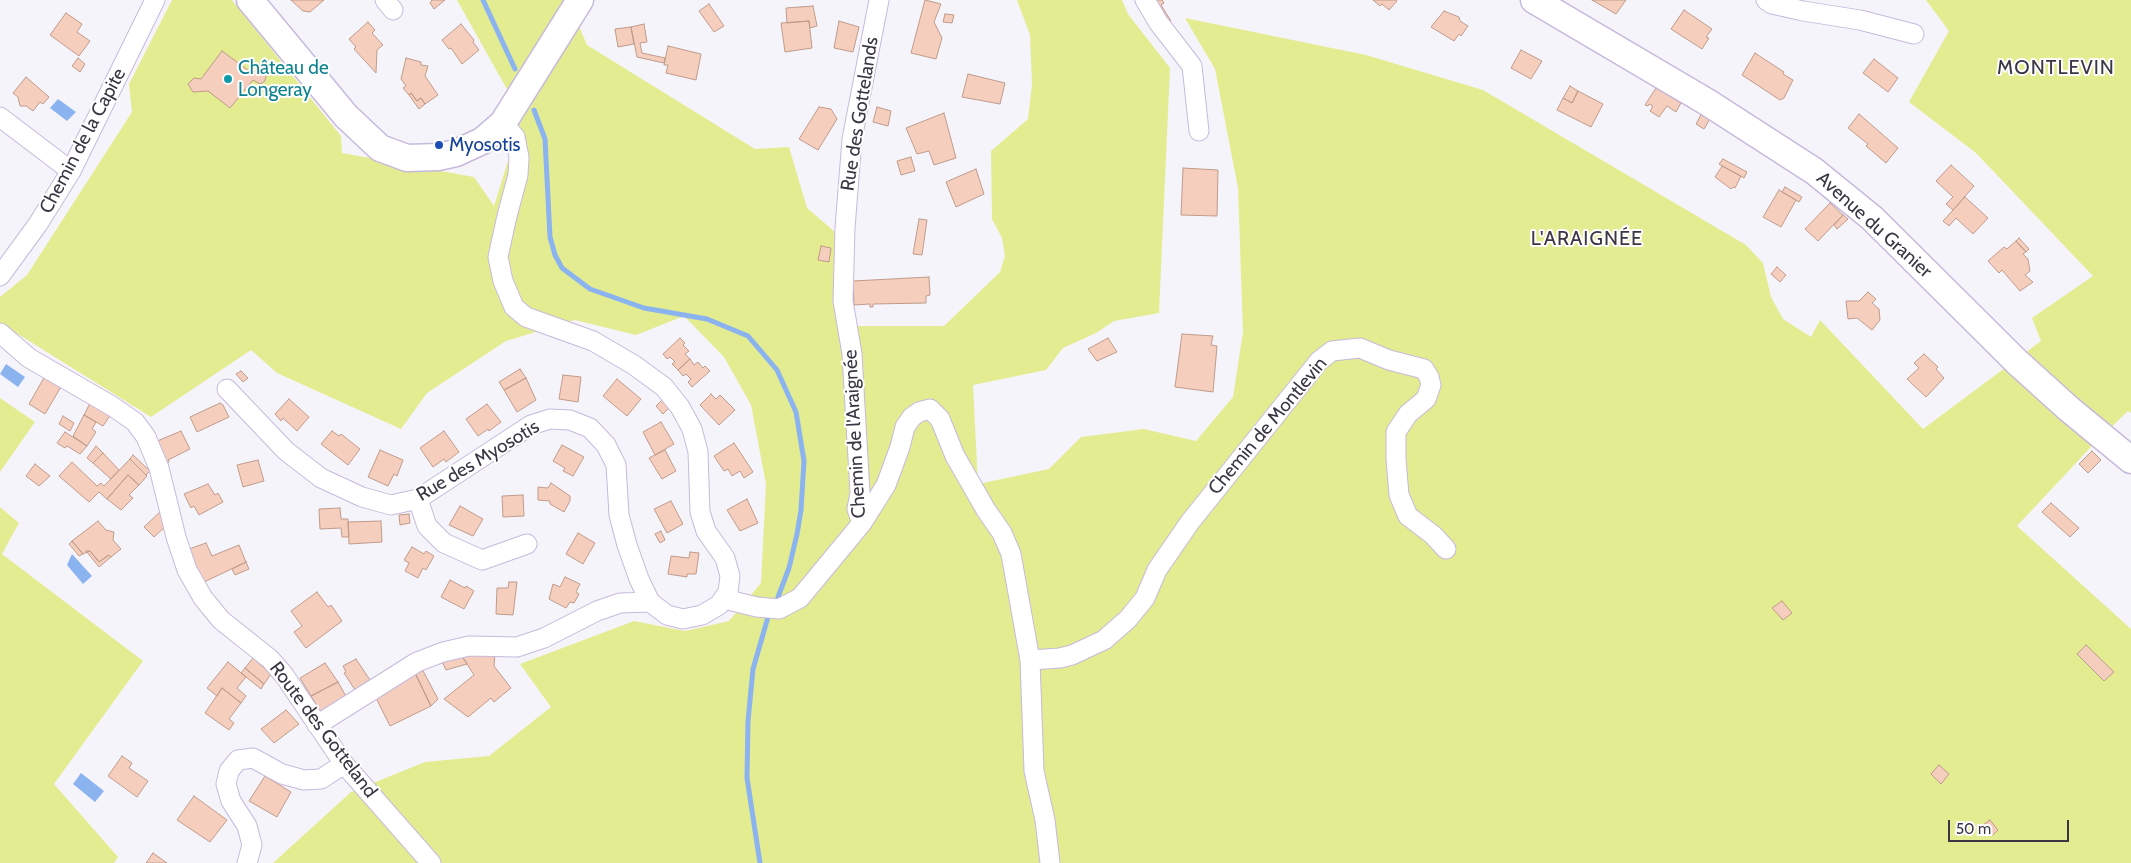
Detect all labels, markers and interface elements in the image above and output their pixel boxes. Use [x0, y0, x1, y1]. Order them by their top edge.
street label: Rue des Gottelands [837, 35, 883, 193]
district label: MONTLEVIN [1996, 56, 2116, 80]
place label: Château de Longeray [238, 57, 329, 101]
street label: Chemin de la Capite [35, 64, 131, 218]
marker: Château de Longeray [222, 73, 234, 85]
place label: Myosotis [449, 134, 520, 156]
marker: Myosotis [433, 139, 445, 151]
street label: Avenue du Granier [1812, 167, 1936, 283]
district label: L'ARAIGNÉE [1530, 227, 1644, 251]
street label: Chemin de l'Araignée [839, 349, 871, 519]
street label: Chemin de Montlevin [1204, 353, 1332, 499]
street label: Rue des Myosotis [413, 415, 543, 507]
street label: Route des Gotteland [264, 657, 382, 803]
scale bar [1951, 810, 2072, 842]
text: 50 m [1956, 820, 1991, 838]

